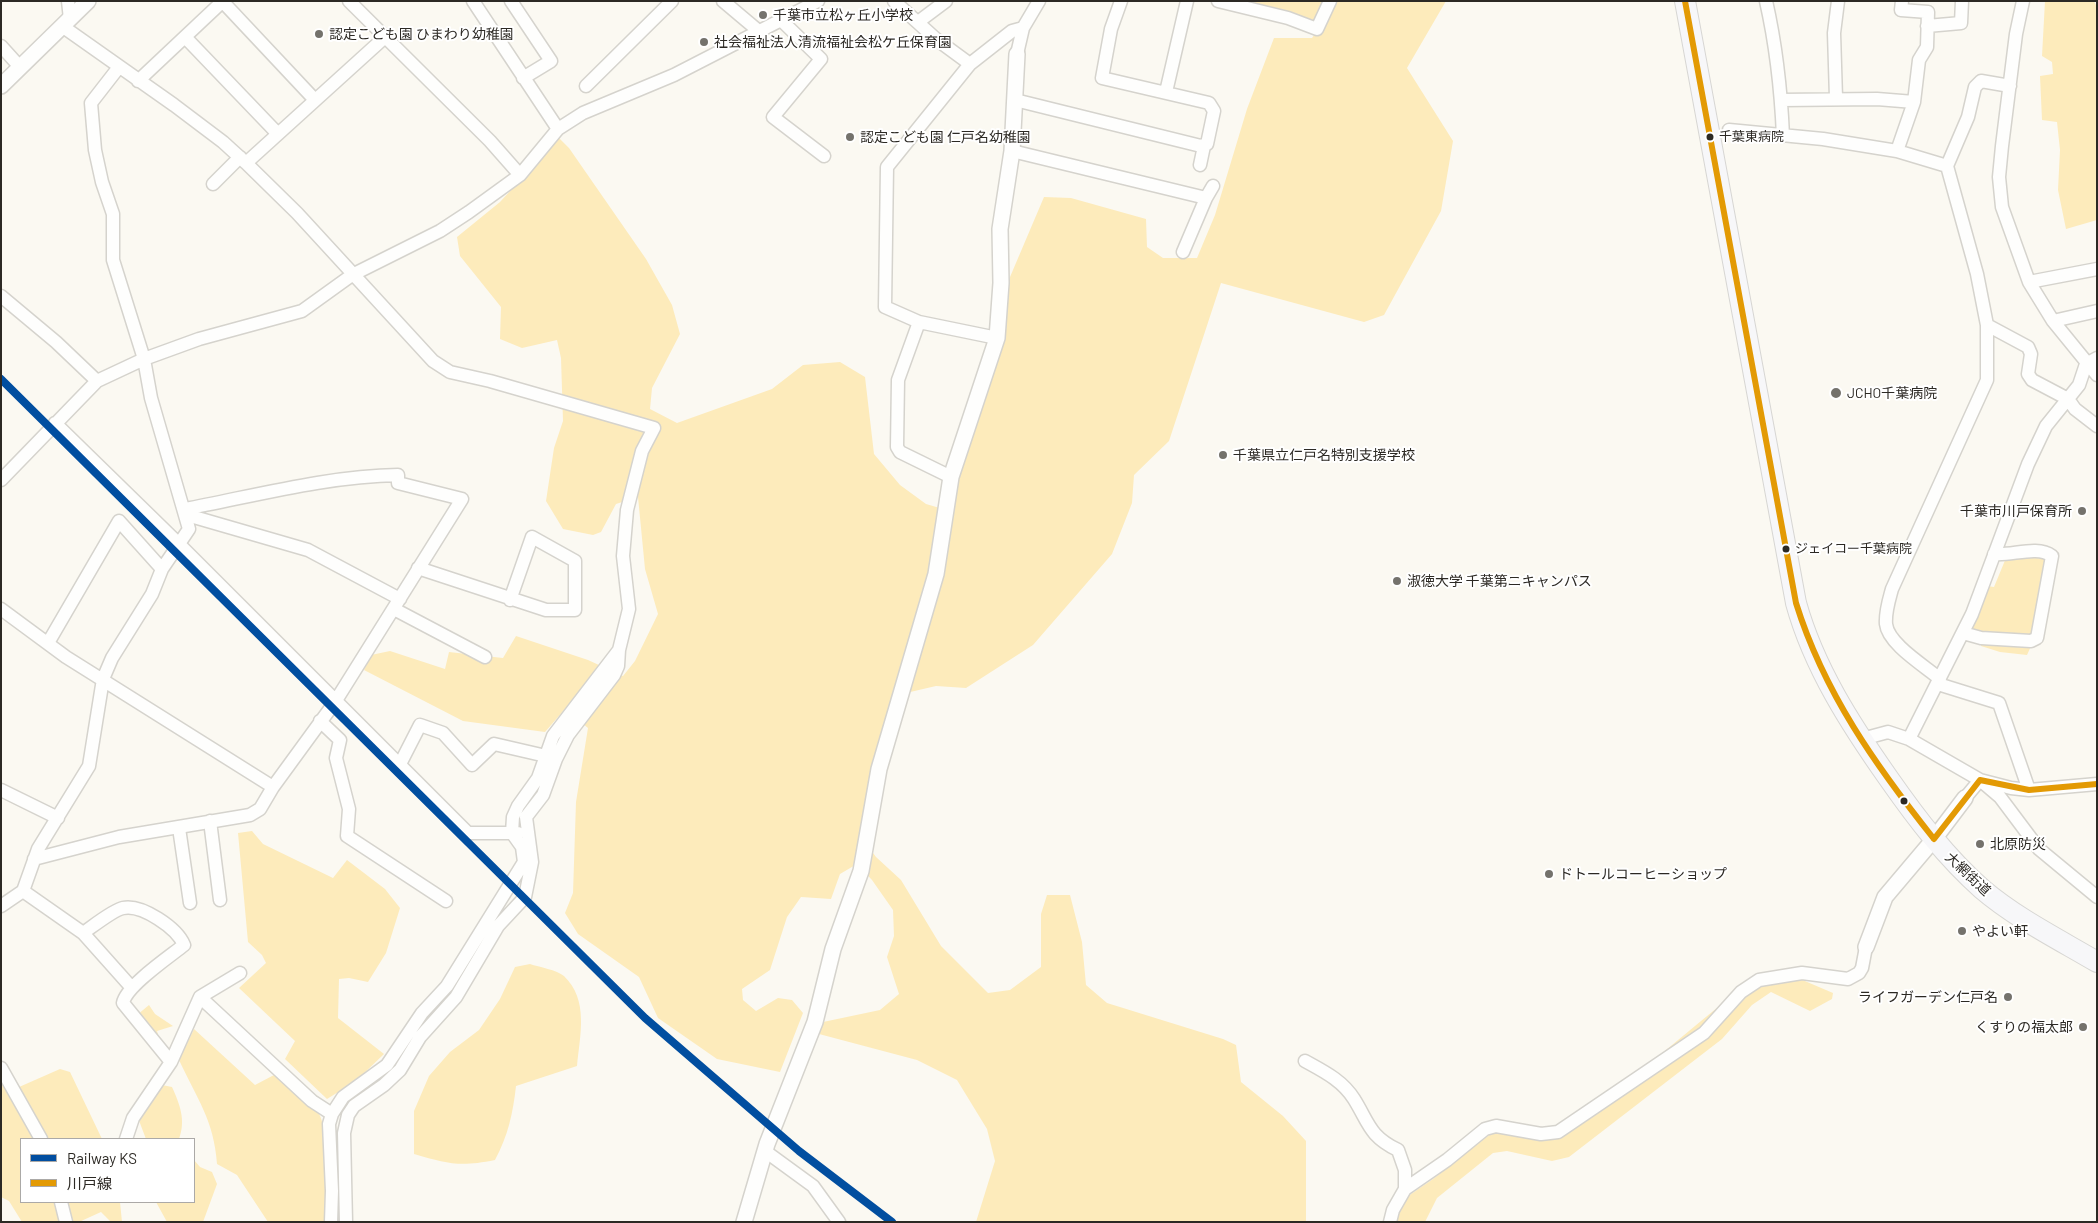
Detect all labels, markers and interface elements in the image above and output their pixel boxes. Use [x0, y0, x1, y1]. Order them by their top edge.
place label: 千葉市立松ヶ丘小学校 [773, 7, 913, 23]
marker: 千葉市立松ヶ丘小学校 [757, 9, 769, 21]
place label: 認定こども園 ひまわり幼稚園 [329, 26, 514, 42]
marker: 認定こども園 ひまわり幼稚園 [313, 28, 325, 40]
place label: 社会福祉法人清流福祉会松ケ丘保育園 [714, 34, 952, 50]
marker: 社会福祉法人清流福祉会松ケ丘保育園 [698, 36, 710, 48]
place label: 認定こども園 仁戸名幼稚園 [860, 129, 1031, 145]
place label: 千葉東病院 [1719, 129, 1784, 145]
marker: 認定こども園 仁戸名幼稚園 [844, 131, 856, 143]
marker: 千葉東病院 [1705, 132, 1715, 142]
place label: JCHO千葉病院 [1847, 385, 1937, 401]
marker: JCHO千葉病院 [1829, 386, 1843, 400]
place label: 千葉県立仁戸名特別支援学校 [1233, 447, 1415, 463]
marker: 千葉県立仁戸名特別支援学校 [1217, 449, 1229, 461]
place label: 千葉市川戸保育所 [1960, 503, 2072, 519]
marker: 千葉市川戸保育所 [2076, 505, 2088, 517]
place label: ジェイコー千葉病院 [1795, 541, 1912, 557]
marker: ジェイコー千葉病院 [1781, 544, 1791, 554]
place label: 淑徳大学 千葉第ニキャンパス [1407, 573, 1592, 589]
marker: 淑徳大学 千葉第ニキャンパス [1391, 575, 1403, 587]
unlabelled marker [1899, 796, 1909, 806]
place label: 北原防災 [1990, 836, 2046, 852]
marker: 北原防災 [1974, 838, 1986, 850]
street label: 大網街道 [1942, 849, 1994, 899]
place label: ドトールコーヒーショップ [1559, 866, 1727, 882]
marker: ドトールコーヒーショップ [1543, 868, 1555, 880]
place label: やよい軒 [1972, 923, 2028, 939]
marker: やよい軒 [1956, 925, 1968, 937]
place label: ライフガーデン仁戸名 [1858, 989, 1998, 1005]
marker: ライフガーデン仁戸名 [2002, 991, 2014, 1003]
place label: くすりの福太郎 [1975, 1019, 2073, 1035]
marker: くすりの福太郎 [2077, 1021, 2089, 1033]
legend [20, 1138, 195, 1203]
text: Railway KS [67, 1149, 137, 1167]
text: 川戸線 [67, 1174, 112, 1192]

